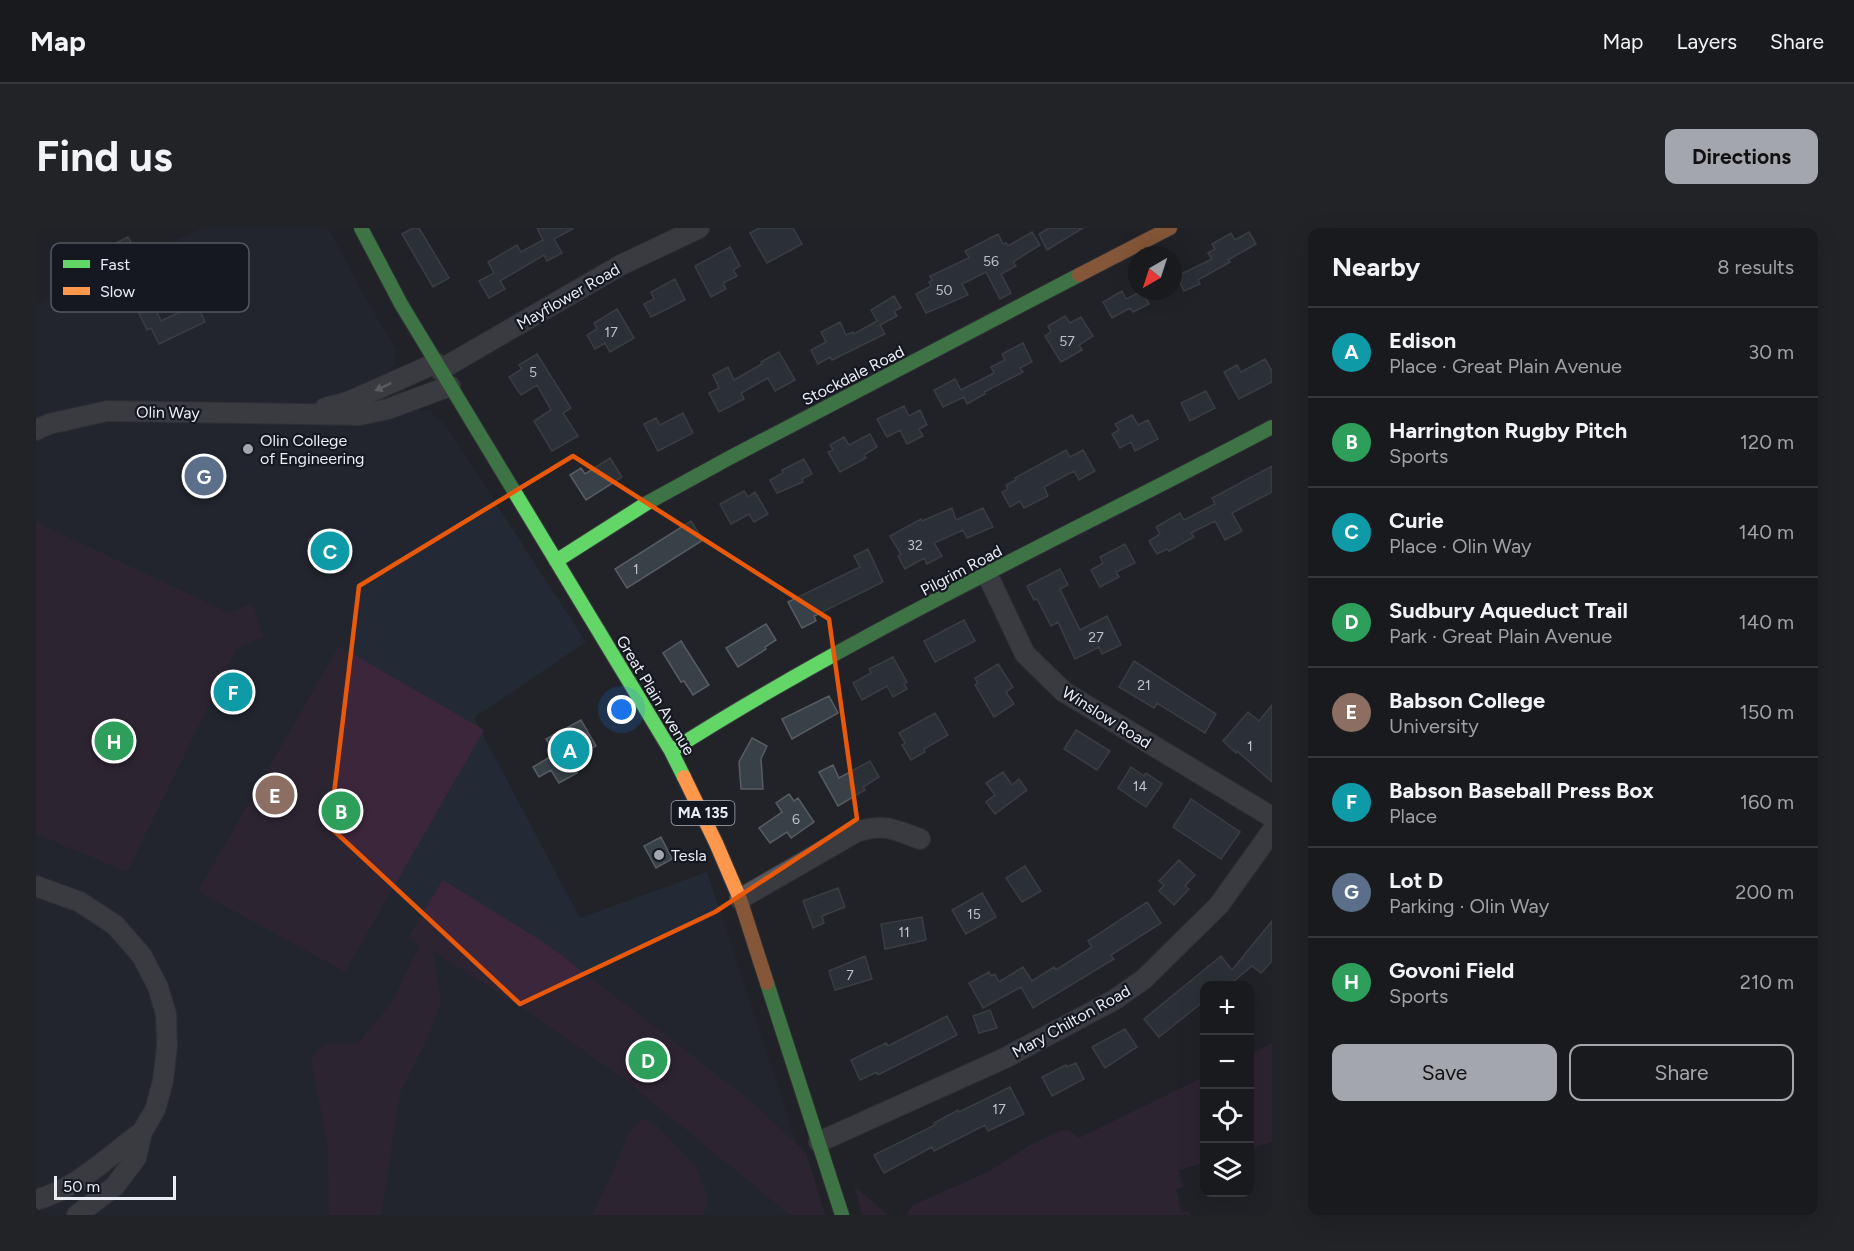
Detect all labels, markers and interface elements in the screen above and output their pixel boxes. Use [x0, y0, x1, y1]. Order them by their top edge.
text: Map [30, 24, 86, 58]
text: Map [1603, 29, 1643, 54]
text: Layers [1676, 29, 1737, 54]
text: Share [1770, 29, 1824, 54]
button: Directions [1665, 129, 1818, 184]
text: Find us [36, 131, 173, 182]
legend [51, 243, 249, 312]
north arrow [1128, 246, 1182, 300]
text: Nearby [1332, 251, 1420, 283]
house number: 56 [983, 253, 999, 270]
text: Fast [100, 255, 130, 274]
text: 8 results [1717, 255, 1794, 279]
street label: Mayflower Road [513, 259, 623, 334]
text: Slow [100, 282, 135, 301]
house number: 50 [935, 282, 953, 299]
house number: 17 [604, 324, 618, 341]
text: Edison [1389, 327, 1456, 354]
house number: 57 [1059, 333, 1075, 350]
text: A [1344, 340, 1359, 364]
text: 30 m [1748, 340, 1794, 364]
street label: Stockdale Road [799, 342, 907, 409]
text: Place · Great Plain Avenue [1389, 354, 1622, 378]
house number: 5 [529, 364, 537, 381]
one-way arrow [374, 382, 391, 391]
street label: Olin Way [136, 402, 201, 423]
text: Harrington Rugby Pitch [1389, 417, 1627, 444]
text: B [1345, 430, 1358, 454]
text: 120 m [1740, 430, 1794, 454]
place label: Olin College of Engineering [260, 431, 364, 468]
marker: Olin College of Engineering [241, 442, 255, 456]
text: Sports [1389, 444, 1448, 468]
pin: G [184, 454, 224, 498]
text: Curie [1389, 507, 1444, 534]
text: C [1344, 520, 1359, 544]
text: 140 m [1739, 520, 1794, 544]
pin: C [310, 528, 350, 574]
text: Place · Olin Way [1389, 534, 1532, 558]
house number: 32 [907, 537, 923, 554]
street label: Pilgrim Road [917, 541, 1005, 600]
house number: 1 [633, 561, 639, 578]
text: Sudbury Aqueduct Trail [1389, 597, 1628, 624]
text: D [1345, 610, 1359, 634]
text: 140 m [1739, 610, 1794, 634]
text: Park · Great Plain Avenue [1389, 624, 1612, 648]
house number: 27 [1088, 629, 1104, 646]
street label: Great Plain Avenue [612, 632, 699, 759]
pin: F [214, 670, 252, 714]
house number: 21 [1137, 677, 1151, 694]
street label: Winslow Road [1059, 683, 1155, 752]
text: Babson College [1389, 687, 1545, 714]
your location [607, 695, 636, 724]
text: E [1346, 700, 1357, 724]
text: 150 m [1739, 700, 1794, 724]
text: University [1389, 714, 1479, 738]
pin: H [94, 718, 134, 764]
pin: A [550, 728, 590, 772]
house number: 1 [1247, 738, 1253, 755]
pin: E [256, 772, 294, 818]
text: Babson Baseball Press Box [1389, 777, 1654, 804]
house number: 14 [1133, 778, 1148, 795]
pin: B [322, 788, 360, 834]
text: F [1346, 790, 1357, 814]
text: 160 m [1740, 790, 1794, 814]
road number: MA 135 [672, 801, 734, 825]
text: Place [1389, 804, 1437, 828]
house number: 6 [792, 811, 800, 828]
place label: Tesla [671, 846, 707, 865]
marker: Tesla [652, 848, 666, 862]
text: Lot D [1389, 867, 1443, 894]
text: G [1344, 880, 1359, 904]
text: 200 m [1735, 880, 1794, 904]
text: Parking · Olin Way [1389, 894, 1549, 918]
house number: 15 [967, 906, 981, 923]
house number: 11 [898, 924, 910, 941]
text: Govoni Field [1389, 957, 1514, 984]
house number: 7 [846, 967, 854, 984]
text: H [1344, 970, 1359, 994]
text: 210 m [1740, 970, 1794, 994]
street label: Mary Chilton Road [1009, 981, 1134, 1062]
map controls [1200, 981, 1254, 1197]
button: + [1200, 981, 1254, 1035]
text: Sports [1389, 984, 1448, 1008]
button: − [1200, 1035, 1254, 1089]
pin: D [628, 1038, 668, 1082]
button: Save [1332, 1044, 1557, 1101]
button: Share [1569, 1044, 1794, 1101]
button: locate [1200, 1089, 1254, 1143]
house number: 17 [992, 1101, 1006, 1118]
button: layers [1200, 1143, 1254, 1197]
scale bar [54, 1173, 176, 1200]
text: 50 m [63, 1177, 100, 1196]

